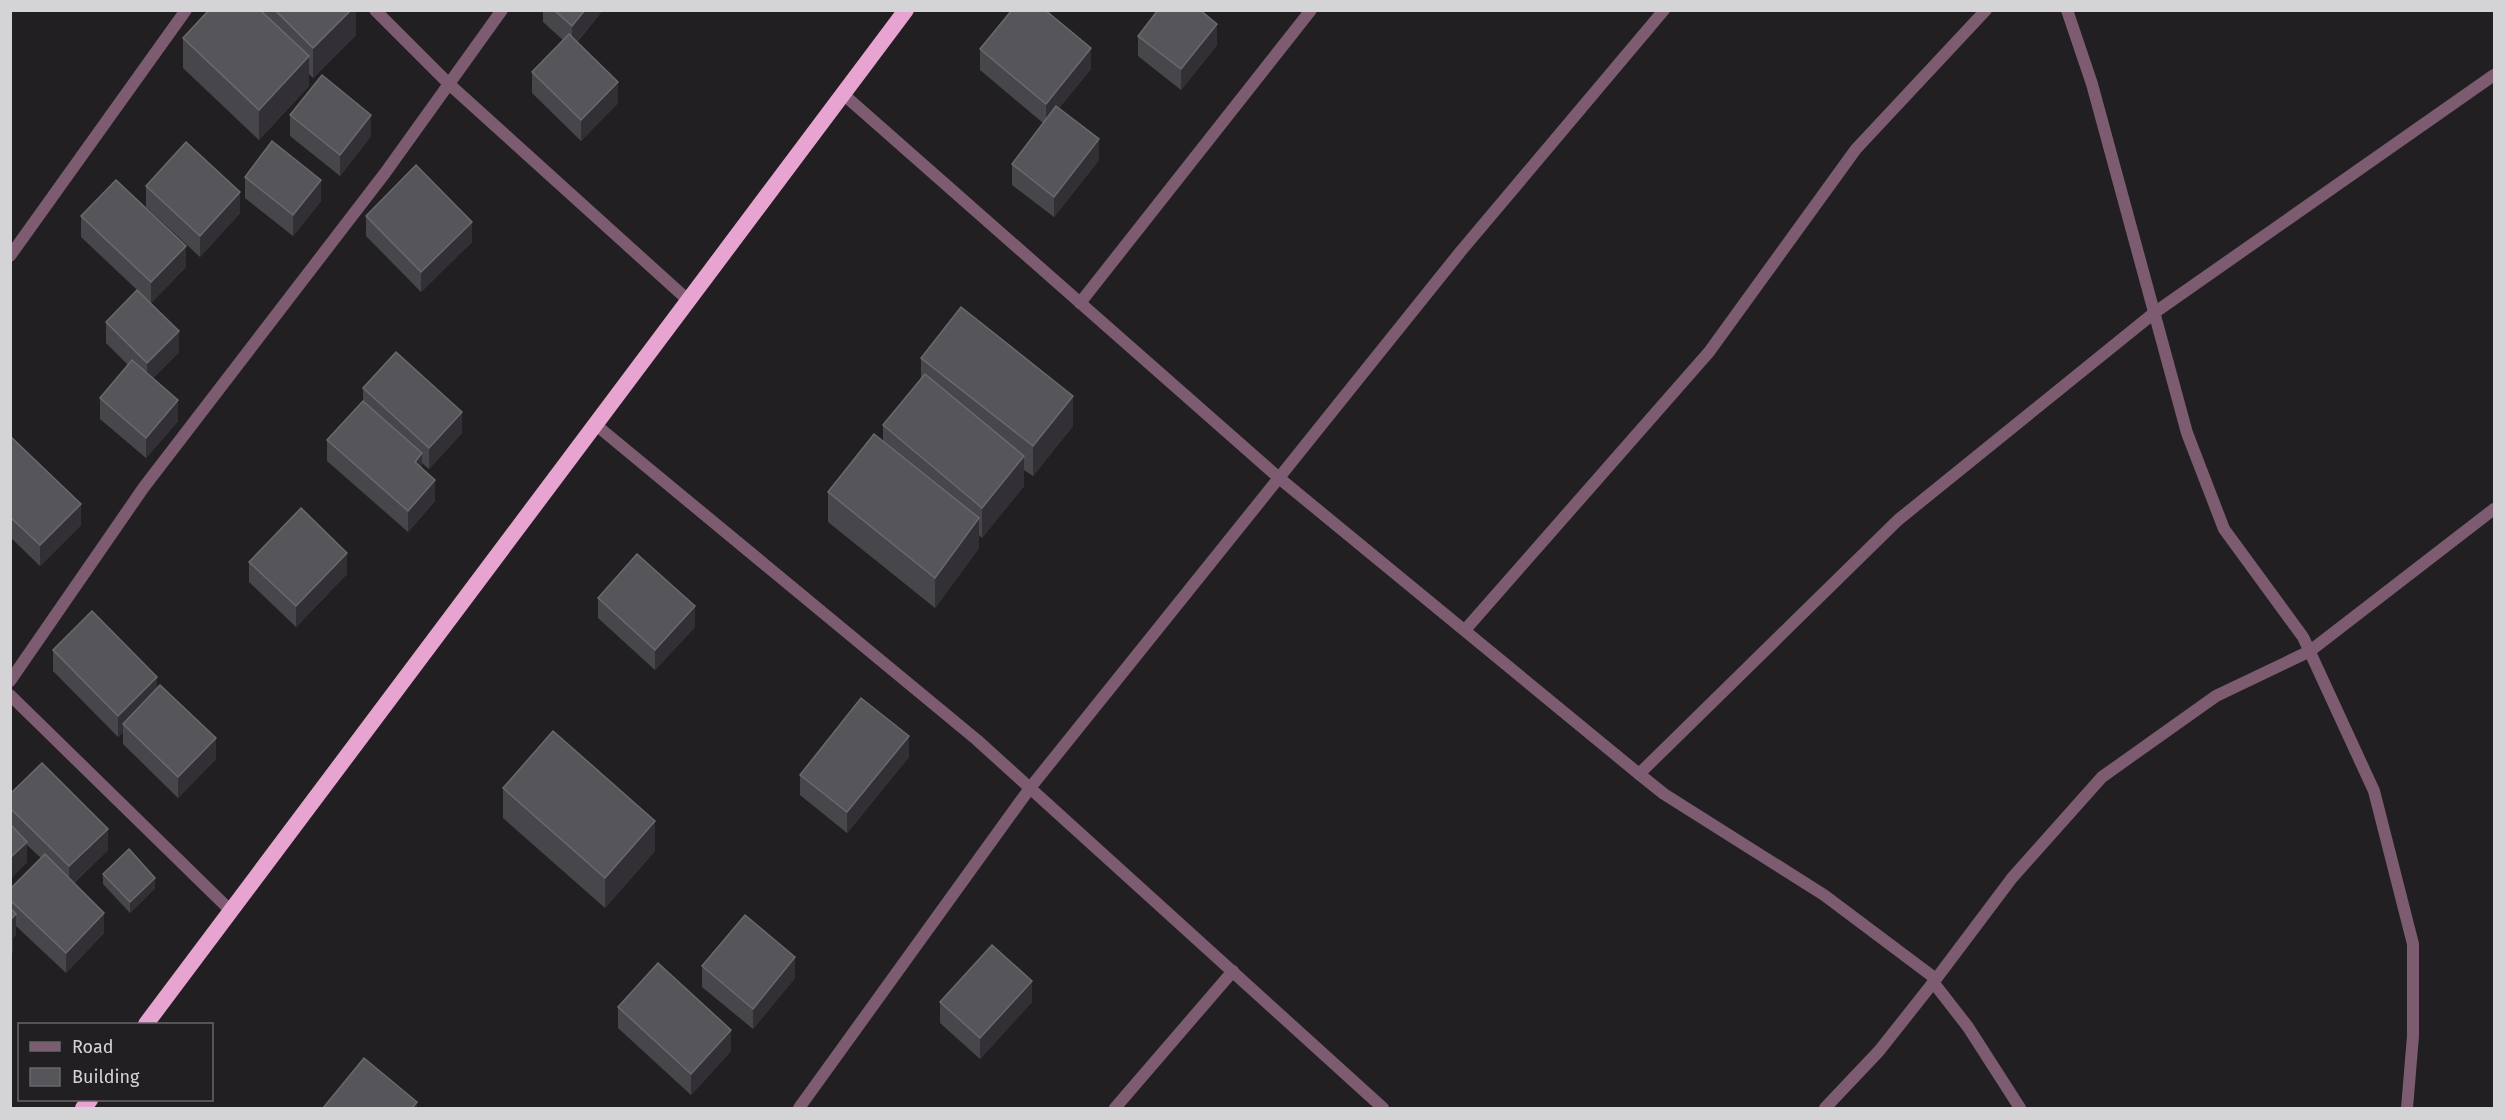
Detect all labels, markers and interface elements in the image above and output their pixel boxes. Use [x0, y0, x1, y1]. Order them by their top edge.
legend [18, 1023, 213, 1101]
text: Road [72, 1036, 114, 1058]
text: Building [72, 1066, 140, 1088]

